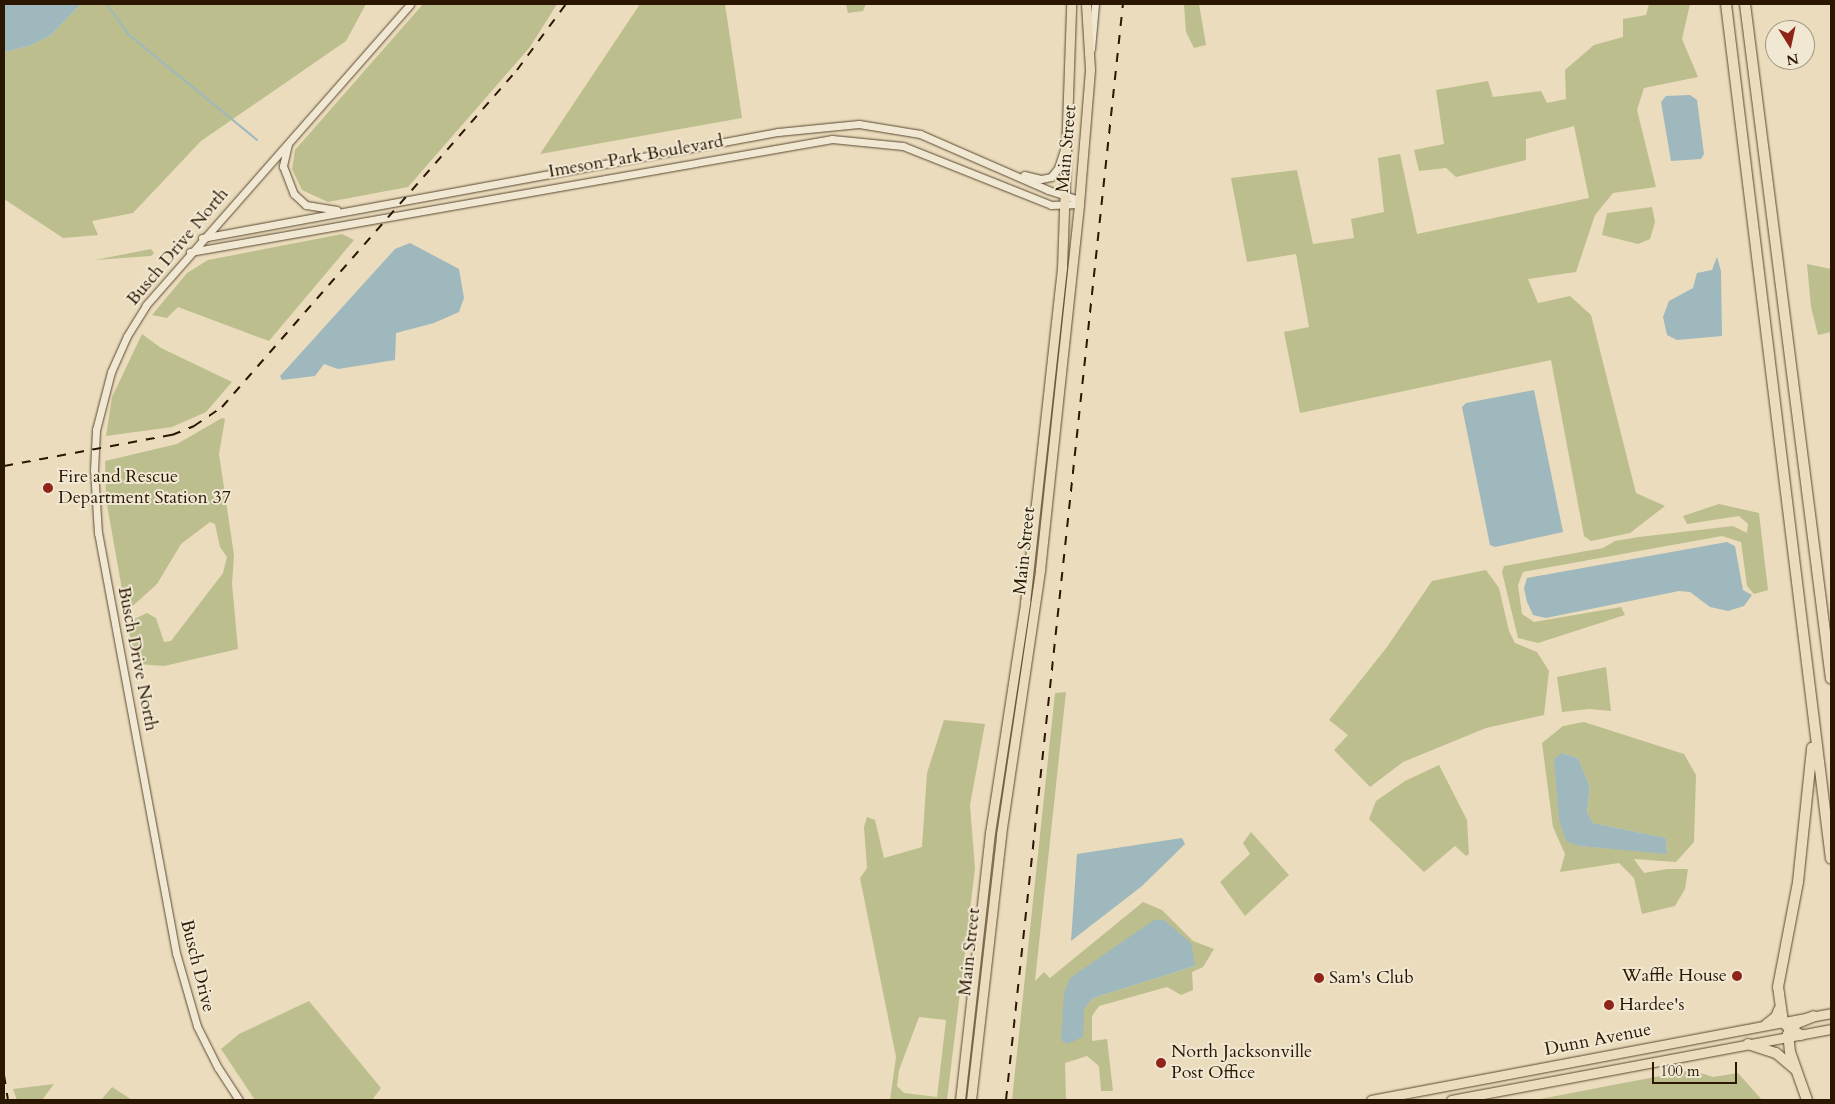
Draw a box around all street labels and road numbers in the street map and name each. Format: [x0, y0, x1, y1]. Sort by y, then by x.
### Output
street label: Main Street [1052, 104, 1082, 194]
street label: Imeson Park Boulevard [547, 131, 725, 183]
street label: Busch Drive North [123, 184, 233, 310]
street label: Main Street [1010, 506, 1040, 596]
street label: Busch Drive North [112, 585, 162, 733]
street label: Main Street [955, 907, 985, 997]
street label: Busch Drive [175, 917, 219, 1015]
street label: Dunn Avenue [1543, 1019, 1653, 1061]

